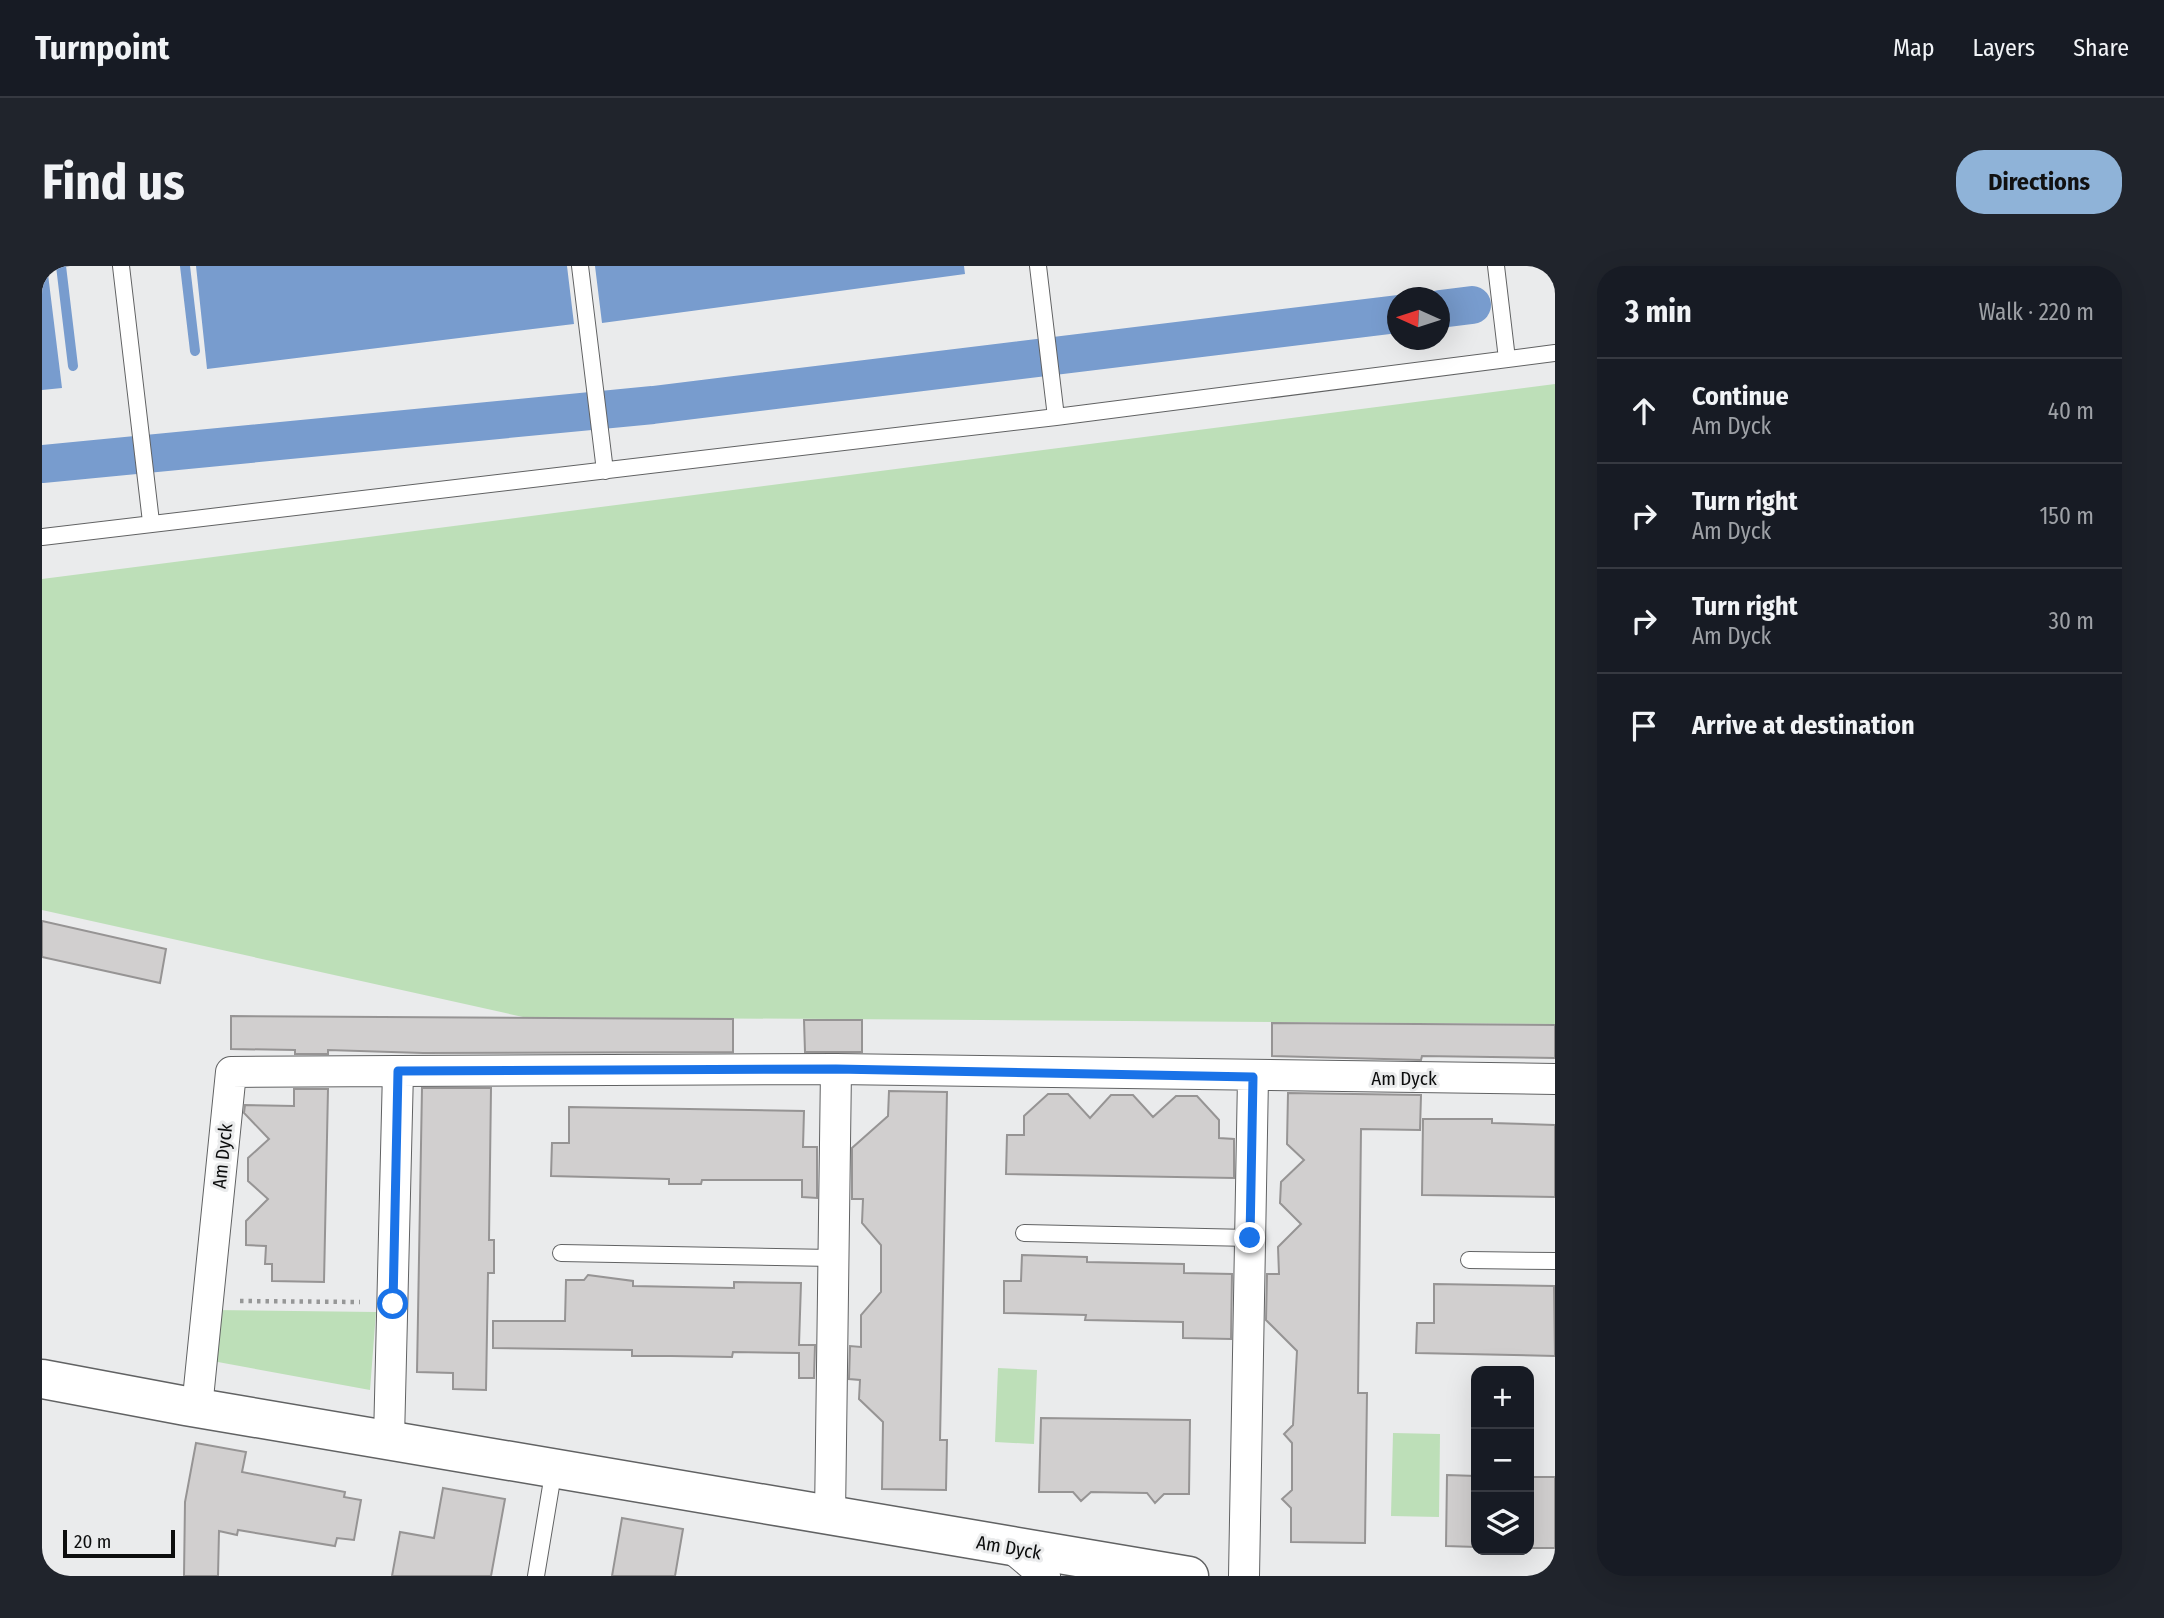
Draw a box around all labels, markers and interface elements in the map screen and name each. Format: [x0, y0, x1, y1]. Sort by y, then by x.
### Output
text: Turnpoint [35, 28, 169, 68]
text: Map [1893, 34, 1935, 62]
text: Layers [1973, 34, 2035, 62]
text: Share [2073, 34, 2129, 62]
button: Directions [1956, 150, 2122, 214]
text: Find us [42, 153, 185, 212]
north arrow [1387, 287, 1450, 350]
text: 3 min [1625, 294, 1692, 330]
text: Walk · 220 m [1979, 298, 2094, 326]
text: Continue [1692, 381, 1789, 412]
icon: ahead [1625, 392, 1663, 430]
text: 40 m [2048, 397, 2094, 425]
text: Am Dyck [1692, 412, 1771, 440]
text: Turn right [1692, 486, 1798, 517]
icon: right [1625, 497, 1663, 535]
text: 150 m [2039, 502, 2094, 530]
text: Am Dyck [1692, 517, 1771, 545]
text: Turn right [1692, 591, 1798, 622]
icon: right [1625, 602, 1663, 640]
text: 30 m [2049, 607, 2094, 635]
text: Am Dyck [1692, 622, 1771, 650]
icon: arrive [1625, 707, 1663, 745]
text: Arrive at destination [1692, 710, 1915, 741]
street label: Am Dyck [1371, 1067, 1437, 1090]
street label: Am Dyck [208, 1122, 237, 1190]
route end [1234, 1222, 1265, 1253]
route start [377, 1288, 408, 1319]
map controls [1471, 1366, 1534, 1555]
button: + [1471, 1366, 1534, 1429]
button: − [1471, 1429, 1534, 1492]
button: layers [1471, 1492, 1534, 1555]
scale bar [63, 1527, 175, 1559]
text: 20 m [74, 1530, 111, 1553]
street label: Am Dyck [975, 1530, 1043, 1565]

